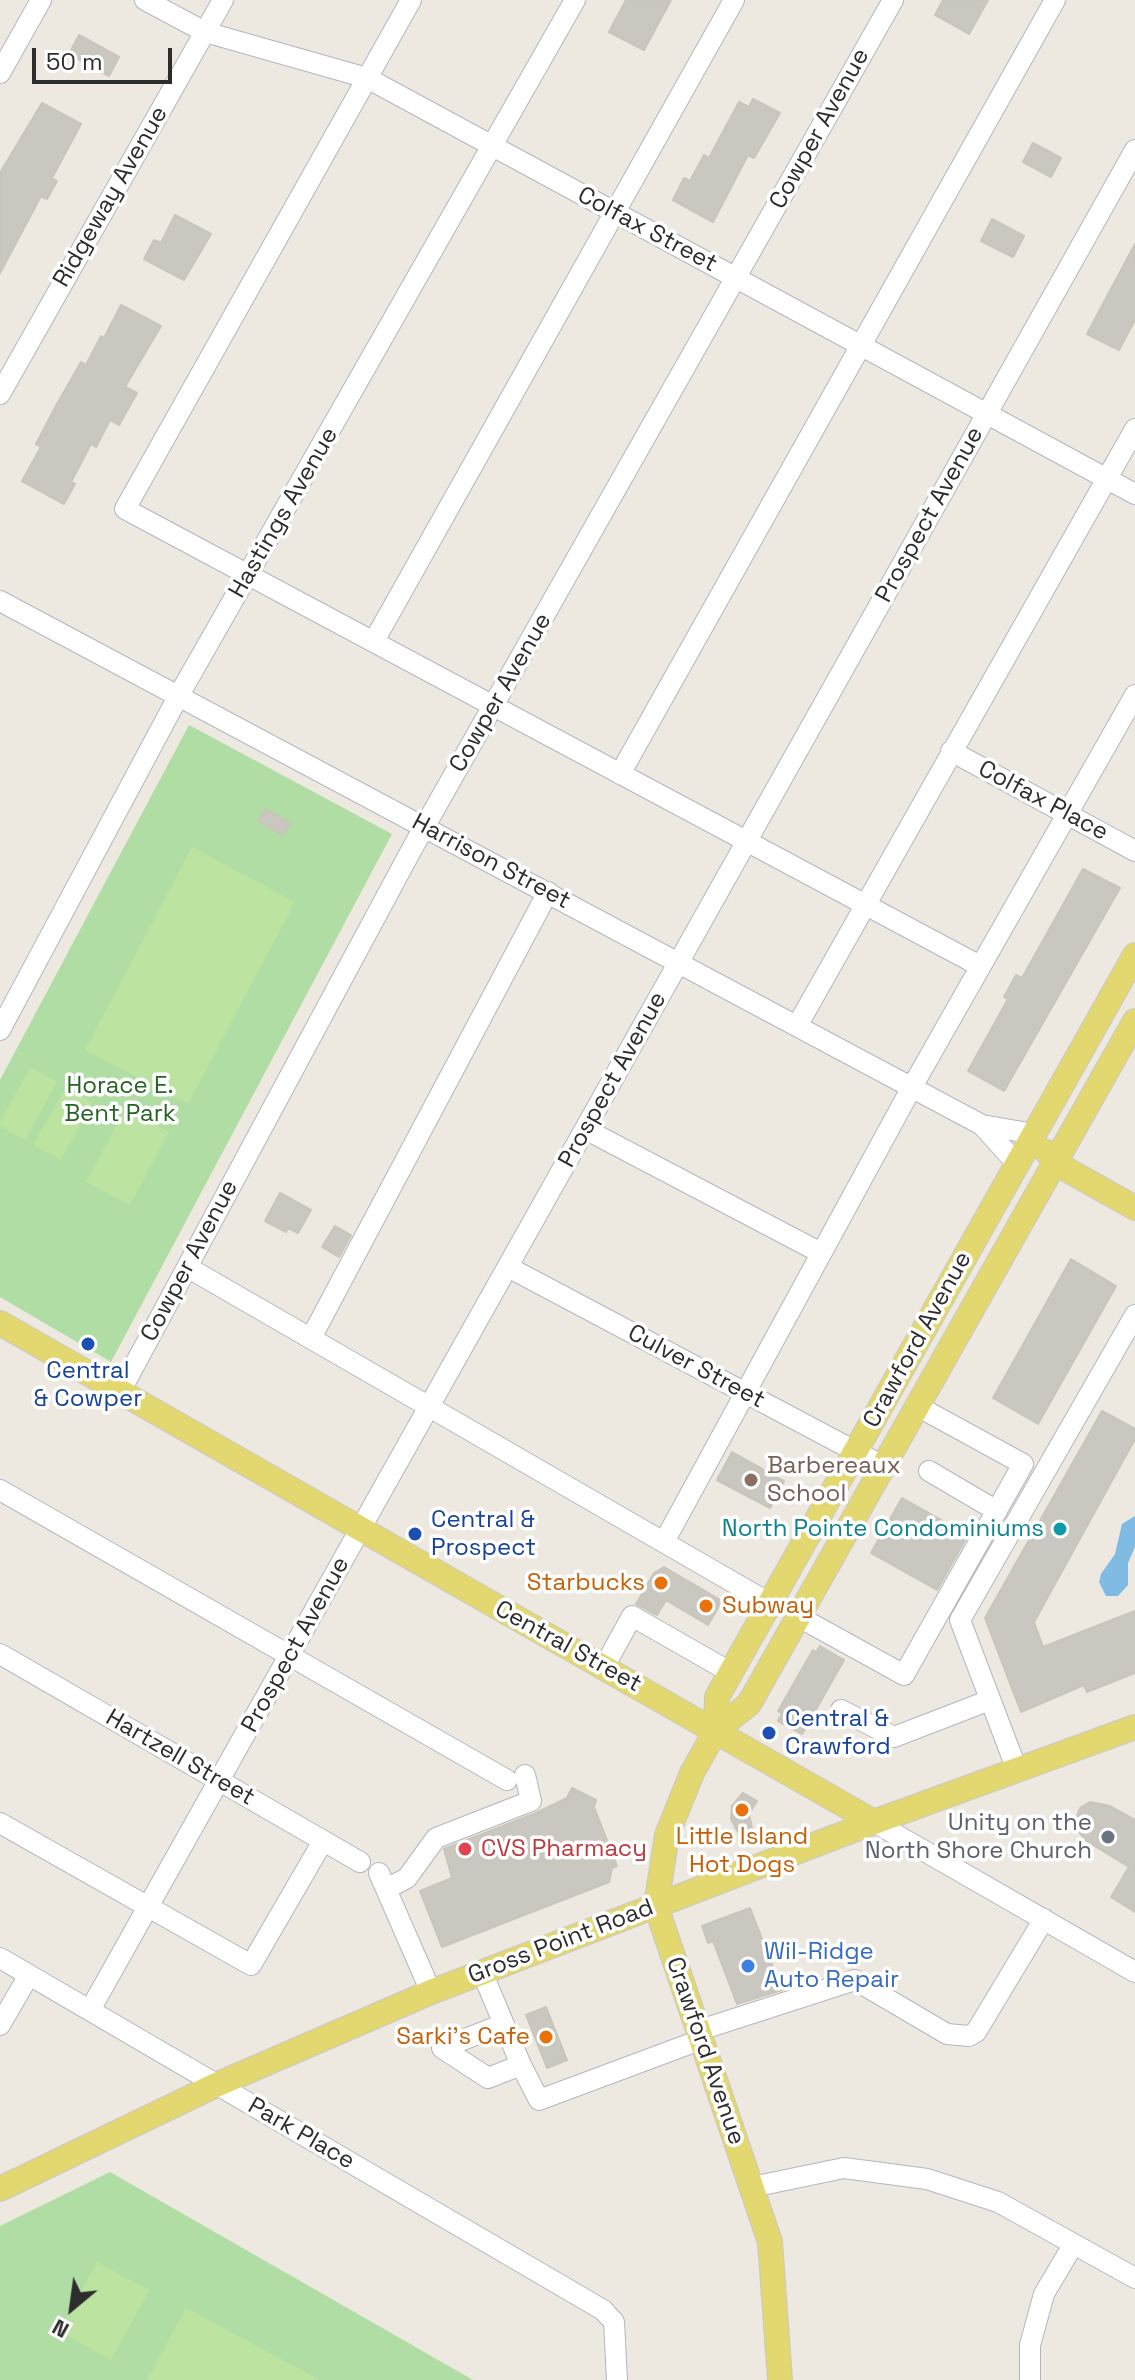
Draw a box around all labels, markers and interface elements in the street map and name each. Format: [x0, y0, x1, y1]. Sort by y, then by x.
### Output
scale bar [36, 32, 176, 82]
street label: Cowper Avenue [764, 44, 876, 214]
text: 50 m [46, 46, 103, 77]
street label: Ridgeway Avenue [48, 101, 174, 293]
street label: Colfax Street [572, 181, 722, 279]
street label: Hastings Avenue [223, 422, 345, 604]
street label: Prospect Avenue [870, 422, 990, 608]
street label: Cowper Avenue [444, 608, 558, 778]
street label: Colfax Place [973, 755, 1113, 847]
street label: Harrison Street [407, 808, 575, 916]
street label: Prospect Avenue [553, 987, 673, 1173]
park label: Horace E. Bent Park [64, 1072, 176, 1128]
street label: Cowper Avenue [135, 1175, 245, 1347]
street label: Crawford Avenue [858, 1247, 978, 1433]
street label: Culver Street [622, 1319, 770, 1415]
marker: Central & Cowper [79, 1335, 97, 1353]
place label: Central & Cowper [34, 1357, 142, 1413]
place label: Barbereaux School [767, 1452, 901, 1508]
marker: Barbereaux School [742, 1471, 760, 1489]
place label: Central & Prospect [431, 1506, 536, 1562]
place label: North Pointe Condominiums [722, 1515, 1044, 1543]
marker: North Pointe Condominiums [1051, 1520, 1069, 1538]
marker: Central & Prospect [406, 1525, 424, 1543]
street label: Prospect Avenue [236, 1552, 356, 1738]
place label: Starbucks [527, 1569, 645, 1597]
marker: Starbucks [652, 1574, 670, 1592]
place label: Subway [722, 1592, 814, 1620]
street label: Central Street [490, 1595, 646, 1699]
marker: Subway [697, 1597, 715, 1615]
street label: Hartzell Street [100, 1704, 260, 1812]
place label: Central & Crawford [785, 1705, 891, 1761]
marker: Central & Crawford [760, 1724, 778, 1742]
marker: Little Island Hot Dogs [733, 1801, 751, 1819]
place label: Unity on the North Shore Church [865, 1809, 1092, 1865]
place label: Little Island Hot Dogs [676, 1823, 808, 1879]
marker: Unity on the North Shore Church [1099, 1828, 1117, 1846]
place label: CVS Pharmacy [481, 1835, 647, 1863]
marker: CVS Pharmacy [456, 1840, 474, 1858]
street label: Gross Point Road [464, 1893, 658, 1991]
place label: Wil-Ridge Auto Repair [764, 1938, 899, 1994]
street label: Crawford Avenue [659, 1953, 751, 2149]
marker: Wil-Ridge Auto Repair [739, 1957, 757, 1975]
place label: Sarki's Cafe [396, 2023, 530, 2051]
marker: Sarki's Cafe [537, 2028, 555, 2046]
street label: Park Place [243, 2092, 359, 2176]
north arrow [32, 2268, 112, 2348]
text: N [47, 2313, 74, 2345]

